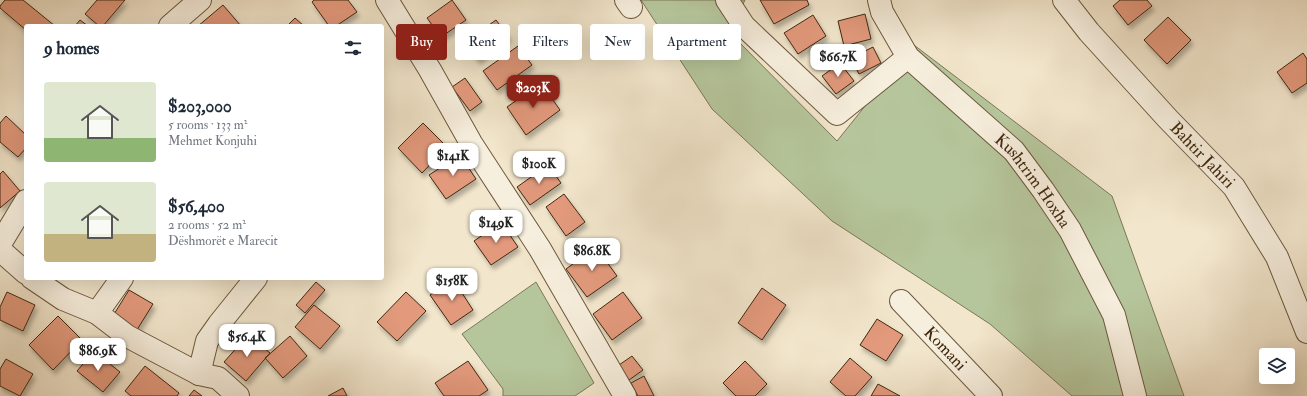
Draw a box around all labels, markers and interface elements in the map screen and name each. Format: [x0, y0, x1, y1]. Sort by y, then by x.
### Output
chip: Buy [396, 24, 447, 60]
chip: Rent [455, 24, 510, 60]
chip: Filters [518, 24, 582, 60]
chip: New [590, 24, 645, 60]
chip: Apartment [653, 24, 741, 60]
icon: filters [342, 37, 364, 59]
text: 9 homes [44, 38, 99, 59]
pin: $66.7K [805, 44, 871, 78]
text: $66.7K [819, 49, 857, 65]
pin: $203K [505, 75, 561, 109]
text: $203K [516, 80, 550, 96]
text: $203,000 [168, 96, 232, 117]
icon: home [76, 98, 124, 146]
text: 5 rooms · 133 m² [168, 117, 247, 133]
street label: Bahtir Jahiri [1165, 117, 1240, 193]
street label: Kushtrim Hoxha [990, 129, 1076, 233]
text: Mehmet Konjuhi [168, 133, 257, 149]
pin: $141K [425, 143, 481, 177]
text: $141K [437, 148, 469, 164]
pin: $100K [511, 151, 567, 185]
text: $100K [522, 156, 556, 172]
text: $56,400 [168, 196, 225, 217]
icon: home [76, 198, 124, 246]
pin: $149K [468, 210, 524, 244]
text: $149K [479, 215, 513, 231]
text: 2 rooms · 52 m² [168, 217, 246, 233]
text: Dëshmorët e Marecit [168, 233, 278, 249]
pin: $86.8K [559, 238, 625, 272]
text: $86.8K [573, 243, 611, 259]
pin: $158K [424, 268, 480, 302]
text: $158K [436, 273, 468, 289]
street label: Komani [919, 322, 972, 375]
pin: $56.4K [214, 324, 280, 358]
text: $56.4K [228, 329, 266, 345]
pin: $86.9K [65, 338, 131, 372]
text: $86.9K [79, 343, 117, 359]
map controls [1259, 348, 1295, 384]
button: layers [1259, 348, 1295, 384]

